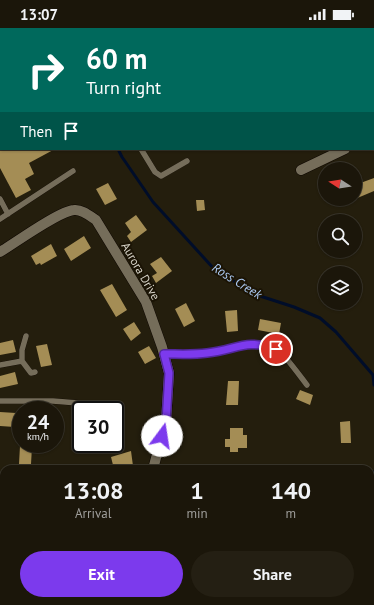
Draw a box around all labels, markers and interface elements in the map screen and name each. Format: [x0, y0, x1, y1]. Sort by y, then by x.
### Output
text: 13:07 [20, 5, 58, 24]
text: 60 m [86, 40, 147, 77]
icon: right [20, 44, 72, 96]
text: Turn right [86, 76, 161, 99]
icon: arrive [60, 120, 82, 142]
text: Then [20, 122, 52, 141]
north arrow [318, 162, 362, 206]
map controls [318, 162, 362, 310]
button: search [318, 214, 362, 258]
street label: Aurora Drive [118, 239, 164, 303]
water label: Ross Creek [209, 259, 266, 304]
button: layers [318, 266, 362, 310]
pin [259, 332, 293, 366]
icon: arrive [265, 338, 287, 360]
speed limit sign: 30 [72, 401, 124, 453]
text: 24 [27, 409, 49, 435]
position arrow [141, 415, 183, 457]
text: km/h [27, 430, 49, 443]
text: 13:08 [63, 475, 124, 506]
text: 1 [190, 475, 204, 506]
text: 140 [270, 475, 311, 506]
text: Arrival [75, 505, 111, 522]
text: min [186, 505, 208, 522]
text: m [286, 505, 296, 522]
button: Exit [20, 551, 183, 597]
button: Share [191, 551, 354, 597]

